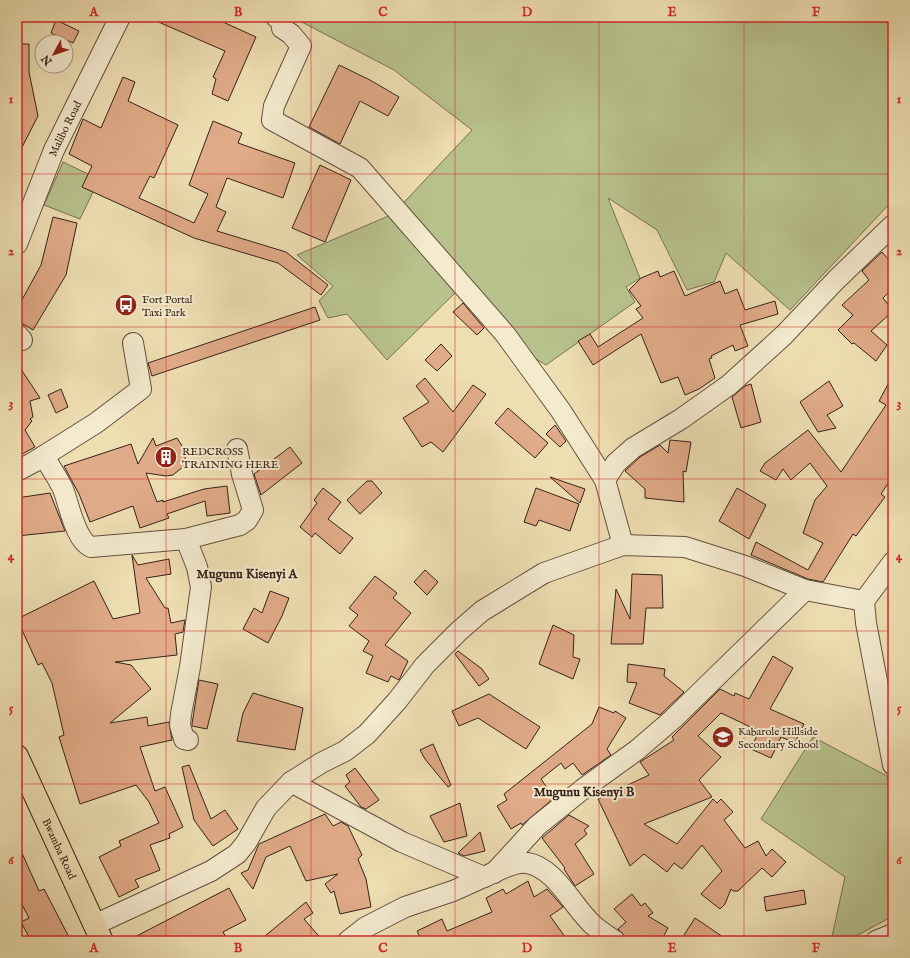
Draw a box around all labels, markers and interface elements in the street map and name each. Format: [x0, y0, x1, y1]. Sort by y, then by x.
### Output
text: A [89, 4, 100, 21]
text: B [234, 4, 243, 21]
text: C [378, 4, 388, 21]
text: D [522, 4, 533, 21]
text: E [667, 4, 677, 21]
text: F [812, 4, 821, 21]
north arrow [34, 34, 74, 74]
text: N [38, 51, 56, 69]
text: 1 [9, 91, 14, 108]
text: 1 [897, 91, 902, 108]
street label: Malibo Road [46, 99, 85, 159]
text: 2 [8, 243, 14, 260]
text: 2 [896, 243, 902, 260]
bus stop icon: Fort Portal Taxi Park [113, 292, 139, 318]
place label: Fort Portal Taxi Park [142, 293, 193, 320]
text: 3 [9, 395, 14, 412]
text: 3 [897, 395, 902, 412]
building icon: REDCROSS TRAINING HERE [153, 444, 179, 470]
place label: REDCROSS TRAINING HERE [182, 445, 279, 472]
text: 4 [8, 548, 15, 565]
text: 4 [896, 548, 903, 565]
district label: Mugunu Kisenyi A [197, 566, 299, 583]
text: 5 [9, 700, 14, 717]
text: 5 [897, 700, 902, 717]
school or university icon: Kabarole Hillside Secondary School [710, 724, 736, 750]
place label: Kabarole Hillside Secondary School [738, 725, 819, 752]
district label: Mugunu Kisenyi B [534, 784, 635, 801]
street label: Bwamba Road [39, 816, 79, 882]
text: 6 [8, 852, 14, 869]
text: 6 [896, 852, 902, 869]
text: A [89, 940, 100, 957]
text: B [234, 940, 243, 957]
text: C [378, 940, 388, 957]
text: D [522, 940, 533, 957]
text: E [667, 940, 677, 957]
text: F [812, 940, 821, 957]

